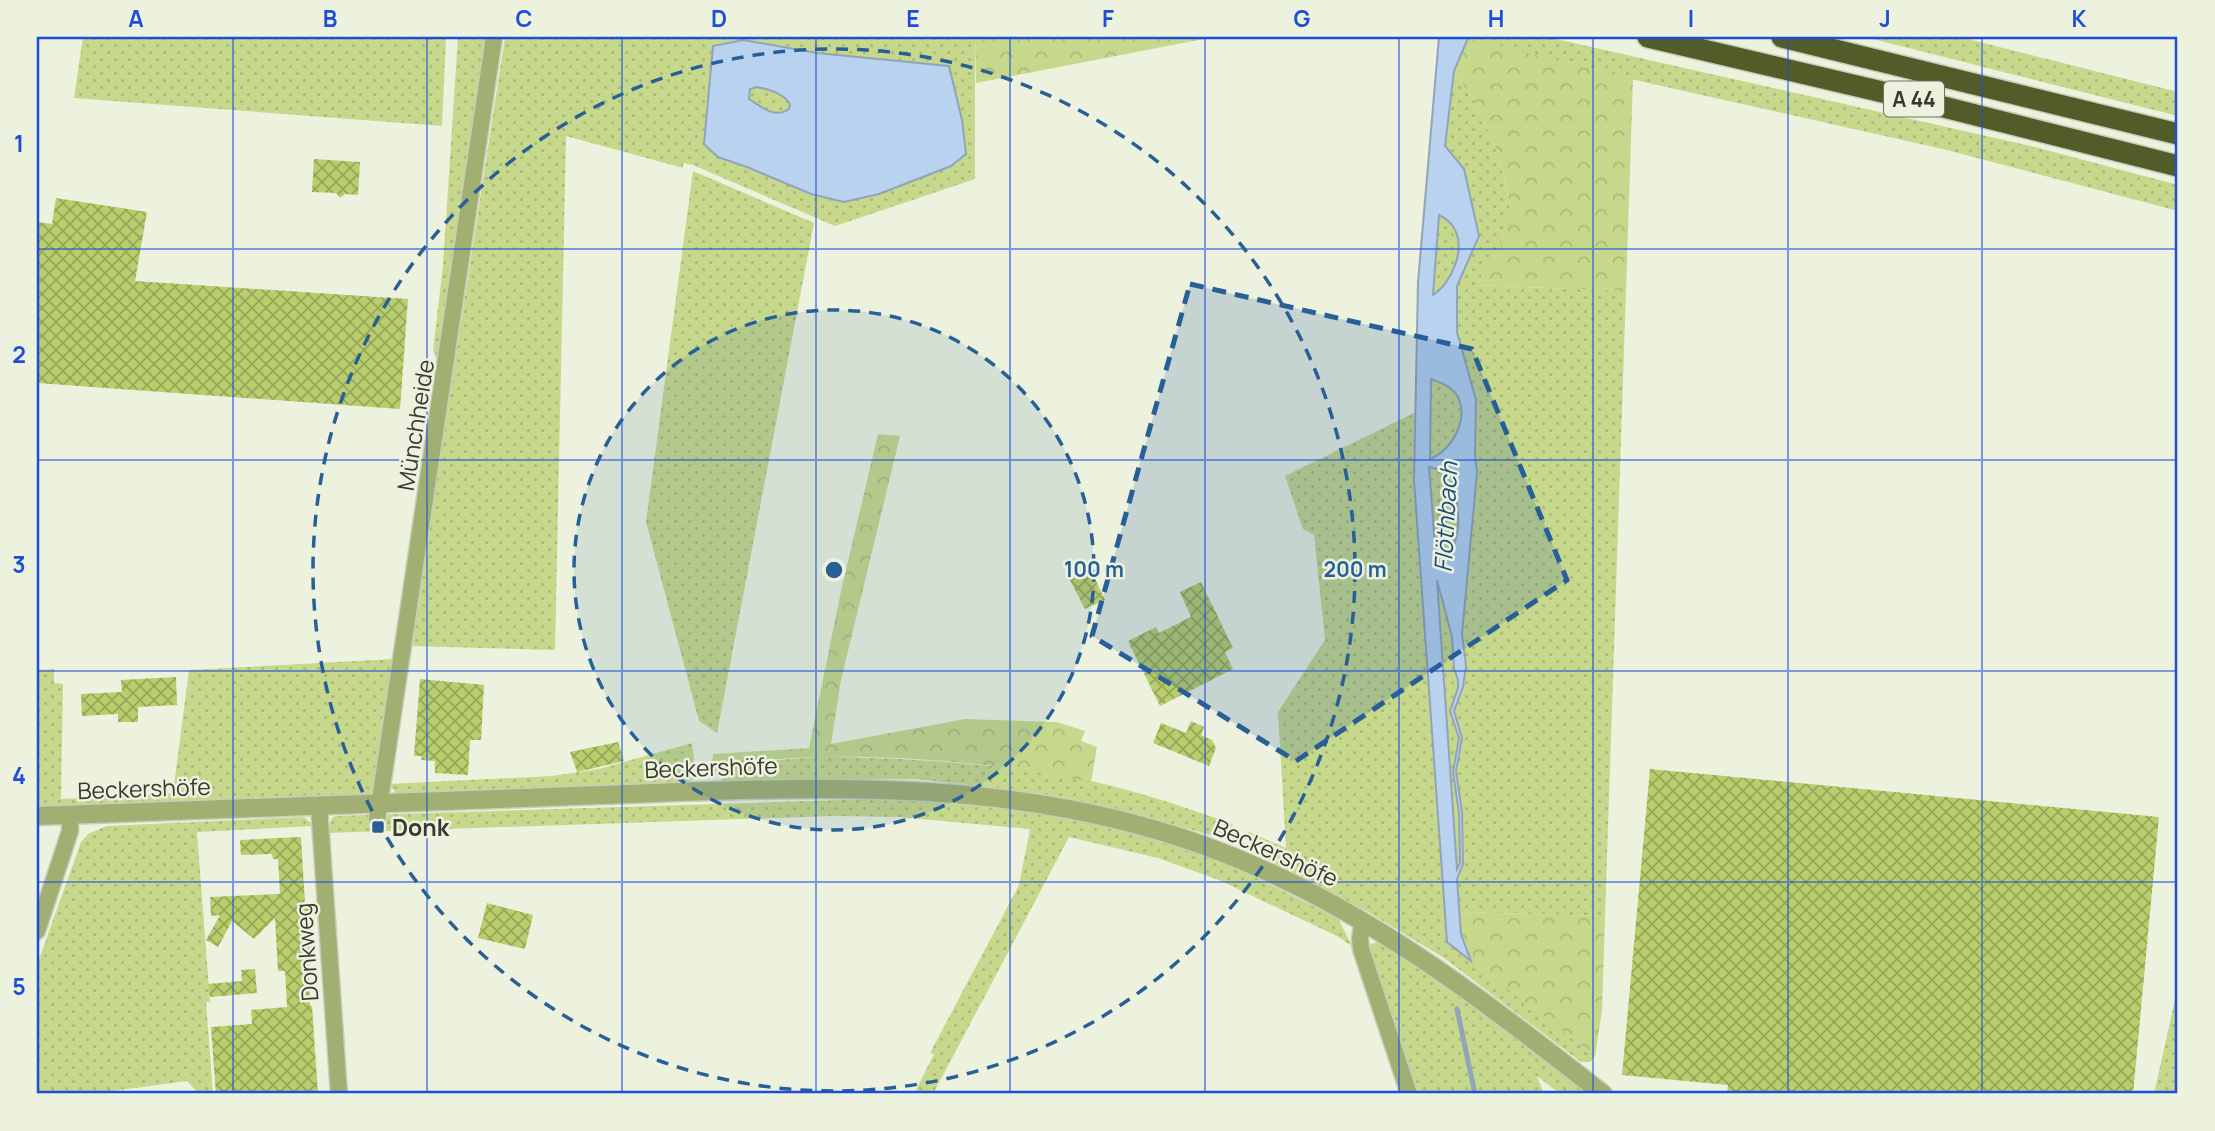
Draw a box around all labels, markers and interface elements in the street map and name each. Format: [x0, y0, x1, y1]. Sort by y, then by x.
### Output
text: A [128, 2, 144, 34]
text: B [323, 2, 337, 34]
text: C [516, 2, 533, 34]
text: D [711, 2, 727, 34]
text: E [906, 2, 920, 34]
text: F [1102, 2, 1114, 34]
text: G [1294, 2, 1311, 34]
text: H [1488, 2, 1504, 34]
text: I [1688, 2, 1694, 34]
text: J [1879, 2, 1891, 34]
text: K [2072, 2, 2087, 34]
road number: A 44 [1884, 82, 1944, 116]
text: 1 [14, 127, 24, 159]
text: 2 [12, 338, 26, 370]
street label: Münchheide [389, 357, 441, 493]
water label: Flöthbach [1426, 460, 1464, 573]
text: 3 [12, 548, 26, 580]
text: 100 m [1064, 555, 1124, 583]
text: 200 m [1323, 555, 1387, 583]
centre of rings [822, 558, 846, 582]
street label: Beckershöfe [644, 749, 778, 785]
text: 4 [12, 759, 26, 791]
street label: Beckershöfe [77, 770, 211, 806]
street label: Beckershöfe [1209, 810, 1343, 894]
place label: Donk [392, 811, 450, 843]
marker: Donk [370, 819, 386, 835]
street label: Donkweg [287, 902, 325, 1002]
text: 5 [12, 970, 26, 1002]

